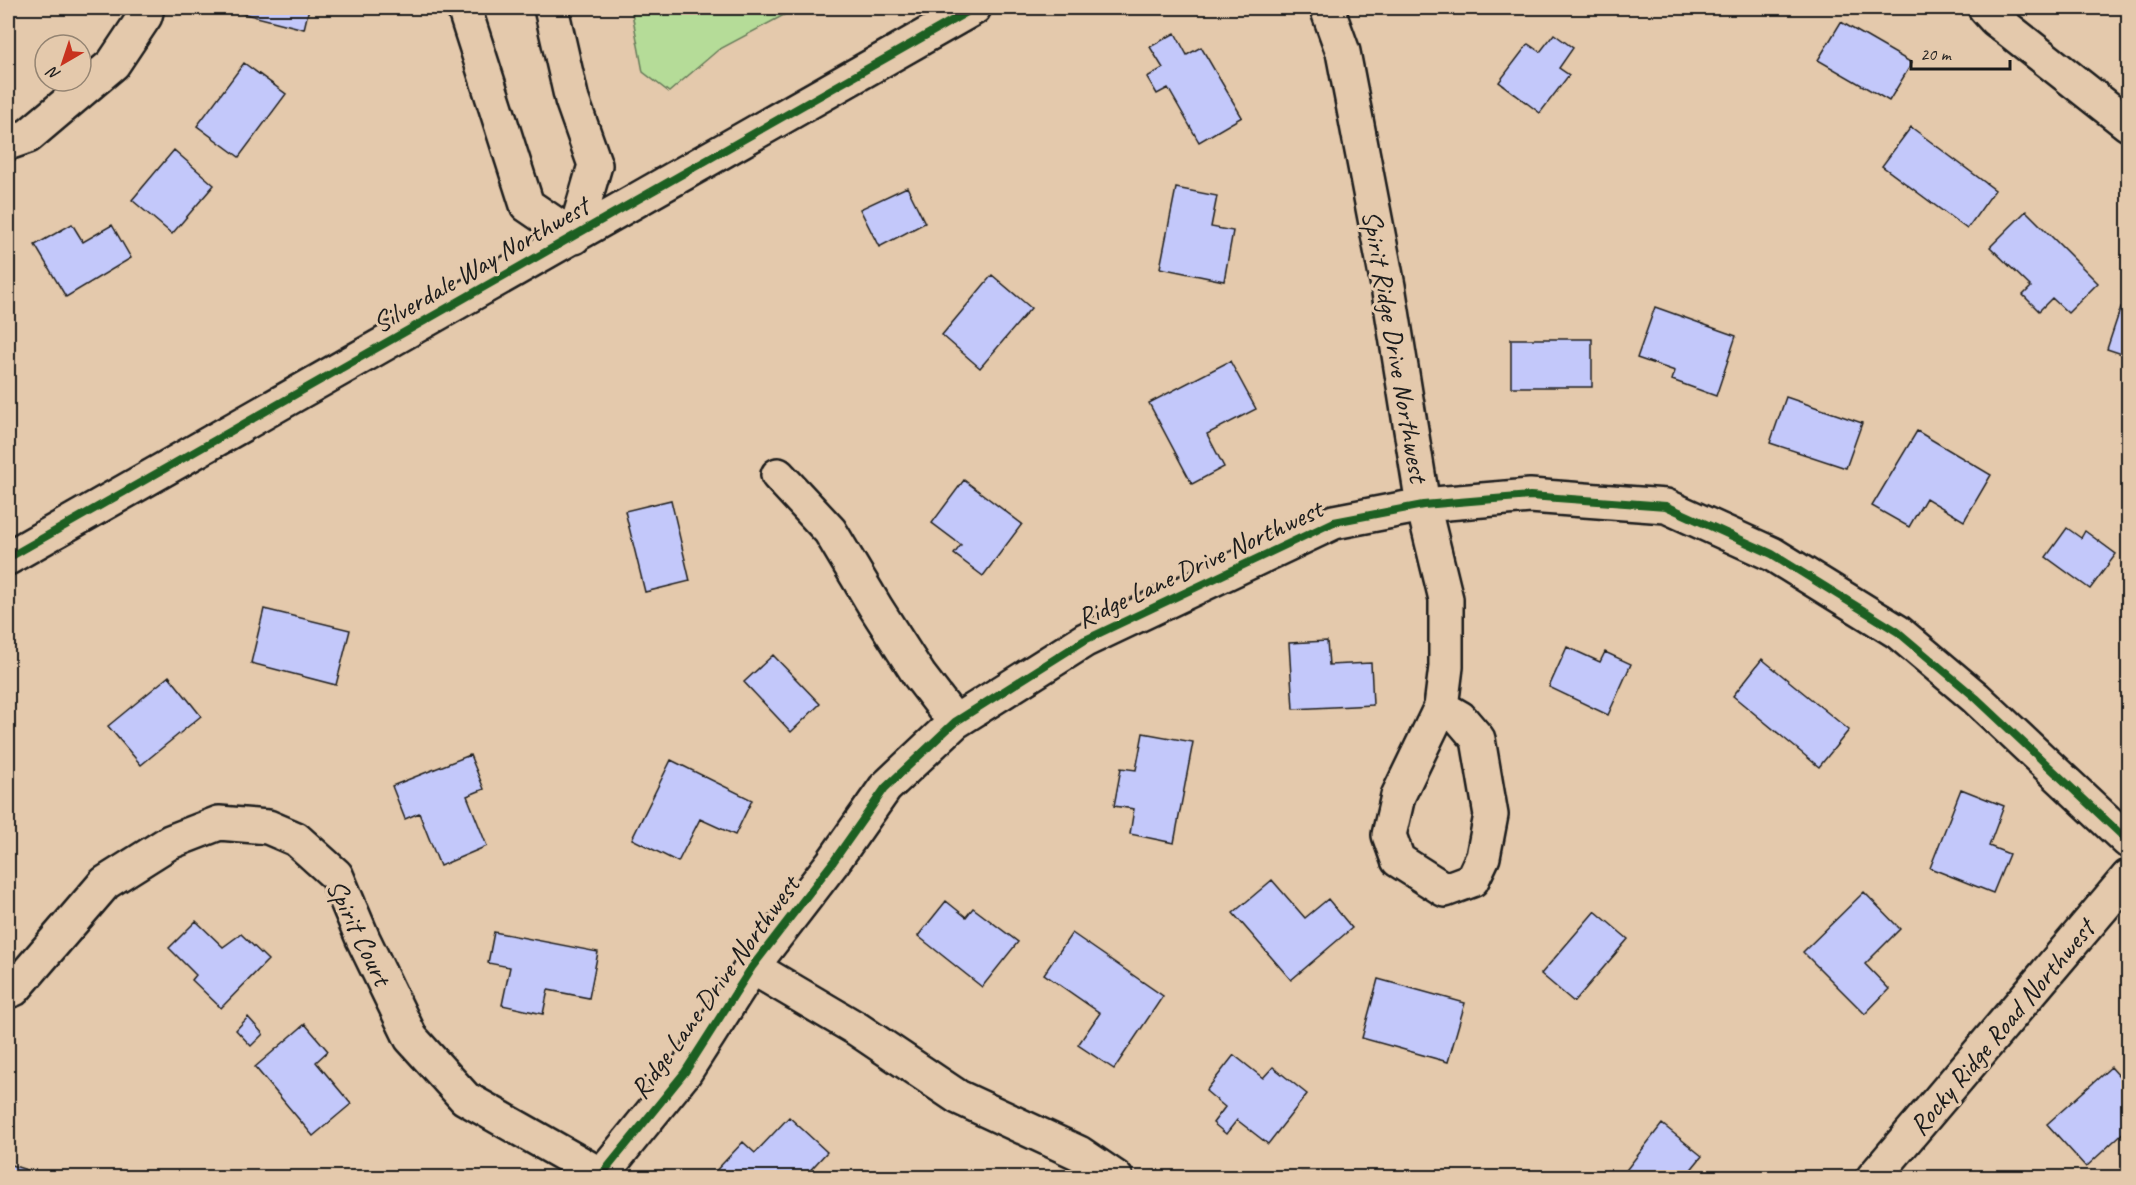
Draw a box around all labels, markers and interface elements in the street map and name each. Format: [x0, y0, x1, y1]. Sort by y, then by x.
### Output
north arrow [33, 33, 93, 93]
scale bar [1911, 33, 2010, 71]
text: 20 m [1920, 43, 1953, 65]
text: N [42, 61, 64, 85]
street label: Silverdale Way Northwest [366, 187, 598, 340]
street label: Spirit Ridge Drive Northwest [1354, 208, 1437, 487]
street label: Ridge Lane Drive Northwest [1071, 490, 1330, 636]
street label: Ridge Lane Drive Northwest [622, 867, 809, 1105]
street label: Spirit Court [319, 873, 401, 993]
street label: Rocky Ridge Road Northwest [1901, 909, 2104, 1142]

